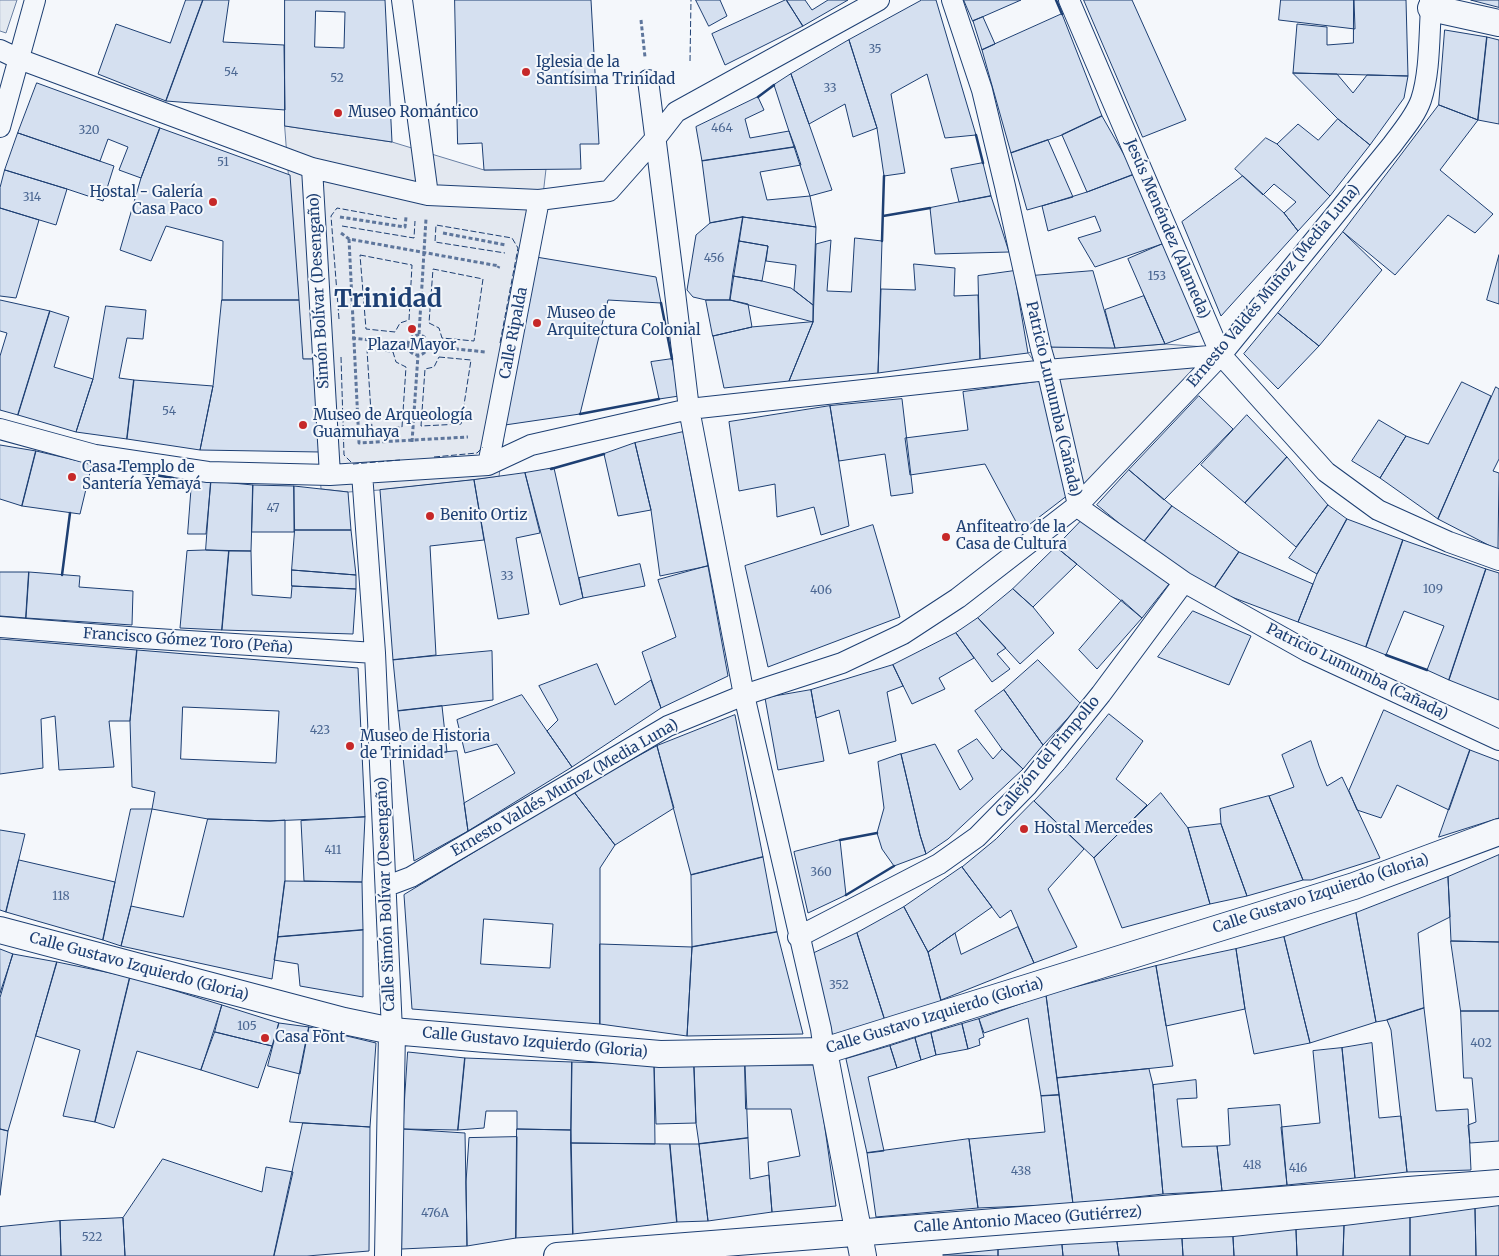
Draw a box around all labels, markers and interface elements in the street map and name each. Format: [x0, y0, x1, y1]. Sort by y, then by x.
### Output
house number: 35 [868, 43, 882, 57]
place label: Iglesia de la Santísima Trinidad [536, 54, 675, 89]
house number: 54 [224, 66, 238, 80]
marker: Iglesia de la Santísima Trinidad [520, 66, 532, 78]
house number: 52 [330, 72, 344, 86]
house number: 33 [823, 82, 837, 96]
place label: Museo Romántico [348, 104, 478, 122]
marker: Museo Romántico [332, 107, 344, 119]
house number: 464 [711, 122, 733, 136]
house number: 320 [78, 124, 100, 138]
street label: Jesús Menéndez (Alameda) [1121, 136, 1213, 322]
house number: 51 [217, 156, 229, 170]
street label: Ernesto Valdés Muñoz (Media Luna) [1184, 181, 1364, 391]
place label: Hostal - Galería Casa Paco [89, 184, 203, 219]
house number: 314 [23, 191, 41, 205]
street label: Simón Bolívar (Desengaño) [305, 193, 333, 389]
marker: Hostal - Galería Casa Paco [207, 196, 219, 208]
house number: 456 [704, 252, 724, 266]
house number: 153 [1148, 270, 1166, 284]
district label: Trinidad [334, 285, 442, 315]
street label: Calle Ripalda [496, 286, 532, 380]
street label: Patricio Lumumba (Cañada) [1022, 300, 1084, 498]
place label: Museo de Arquitectura Colonial [547, 305, 701, 340]
marker: Museo de Arquitectura Colonial [531, 317, 543, 329]
marker: Plaza Mayor [406, 323, 418, 335]
place label: Plaza Mayor [368, 337, 456, 355]
house number: 54 [162, 405, 176, 419]
place label: Museo de Arqueología Guamuhaya [313, 407, 473, 442]
marker: Museo de Arqueología Guamuhaya [297, 419, 309, 431]
place label: Casa Templo de Santería Yemayá [82, 459, 201, 494]
marker: Casa Templo de Santería Yemayá [66, 471, 78, 483]
house number: 47 [266, 502, 280, 516]
place label: Benito Ortiz [440, 507, 527, 525]
marker: Benito Ortiz [424, 510, 436, 522]
place label: Anfiteatro de la Casa de Cultura [956, 519, 1067, 554]
marker: Anfiteatro de la Casa de Cultura [940, 531, 952, 543]
house number: 33 [500, 570, 514, 584]
house number: 109 [1423, 583, 1443, 597]
house number: 406 [810, 584, 832, 598]
street label: Patricio Lumumba (Cañada) [1263, 620, 1451, 724]
street label: Francisco Gómez Toro (Peña) [82, 625, 294, 657]
street label: Callejón del Pimpollo [992, 693, 1104, 821]
street label: Ernesto Valdés Muñoz (Media Luna) [448, 715, 682, 861]
house number: 423 [310, 724, 330, 738]
place label: Museo de Historia de Trinidad [360, 728, 490, 763]
marker: Museo de Historia de Trinidad [344, 740, 356, 752]
street label: Calle Simón Bolívar (Desengaño) [373, 776, 399, 1012]
place label: Hostal Mercedes [1034, 820, 1153, 838]
marker: Hostal Mercedes [1018, 823, 1030, 835]
house number: 411 [324, 844, 342, 858]
street label: Calle Gustavo Izquierdo (Gloria) [1211, 850, 1431, 938]
house number: 360 [810, 866, 832, 880]
house number: 118 [52, 890, 70, 904]
street label: Calle Gustavo Izquierdo (Gloria) [27, 929, 251, 1005]
street label: Calle Gustavo Izquierdo (Gloria) [824, 974, 1046, 1058]
house number: 352 [829, 979, 849, 993]
house number: 105 [237, 1020, 257, 1034]
street label: Calle Gustavo Izquierdo (Gloria) [422, 1024, 648, 1062]
place label: Casa Font [275, 1029, 345, 1047]
marker: Casa Font [259, 1032, 271, 1044]
house number: 402 [1470, 1037, 1492, 1051]
house number: 418 [1243, 1159, 1261, 1173]
house number: 416 [1289, 1162, 1307, 1176]
house number: 438 [1011, 1165, 1031, 1179]
street label: Calle Antonio Maceo (Gutiérrez) [913, 1203, 1143, 1237]
house number: 476A [421, 1207, 449, 1221]
house number: 522 [82, 1231, 102, 1245]

